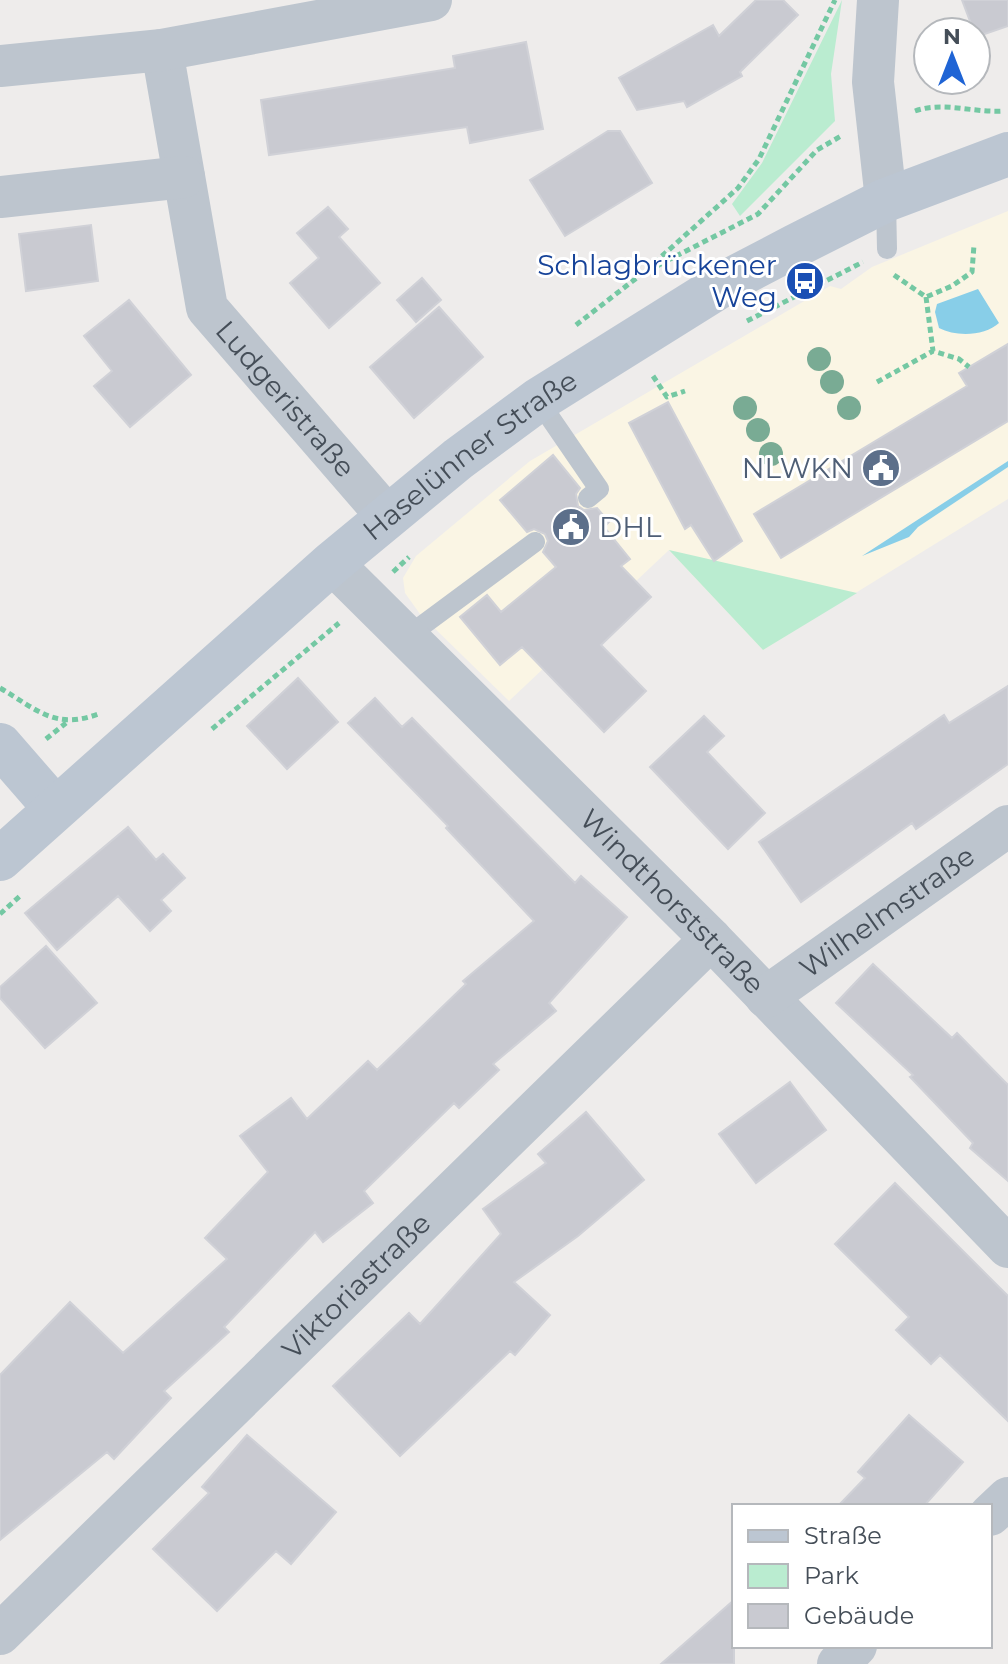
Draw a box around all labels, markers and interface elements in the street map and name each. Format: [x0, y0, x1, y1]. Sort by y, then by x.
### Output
north arrow [912, 16, 992, 96]
text: N [943, 23, 961, 50]
place label: Schlagbrückener Weg [537, 248, 777, 314]
bus stop icon: Schlagbrückener Weg [784, 260, 826, 302]
street label: Ludgeristraße [209, 314, 363, 484]
street label: Haselünner Straße [356, 363, 583, 547]
public building icon: NLWKN [860, 447, 902, 489]
place label: NLWKN [742, 451, 853, 485]
public building icon: DHL [550, 506, 592, 548]
place label: DHL [599, 510, 662, 544]
street label: Windthorststraße [573, 802, 772, 1001]
street label: Wilhelmstraße [793, 838, 981, 985]
street label: Viktoriastraße [275, 1206, 437, 1366]
legend [732, 1504, 992, 1648]
text: Straße [804, 1521, 882, 1550]
text: Park [804, 1561, 859, 1590]
text: Gebäude [804, 1601, 914, 1630]

